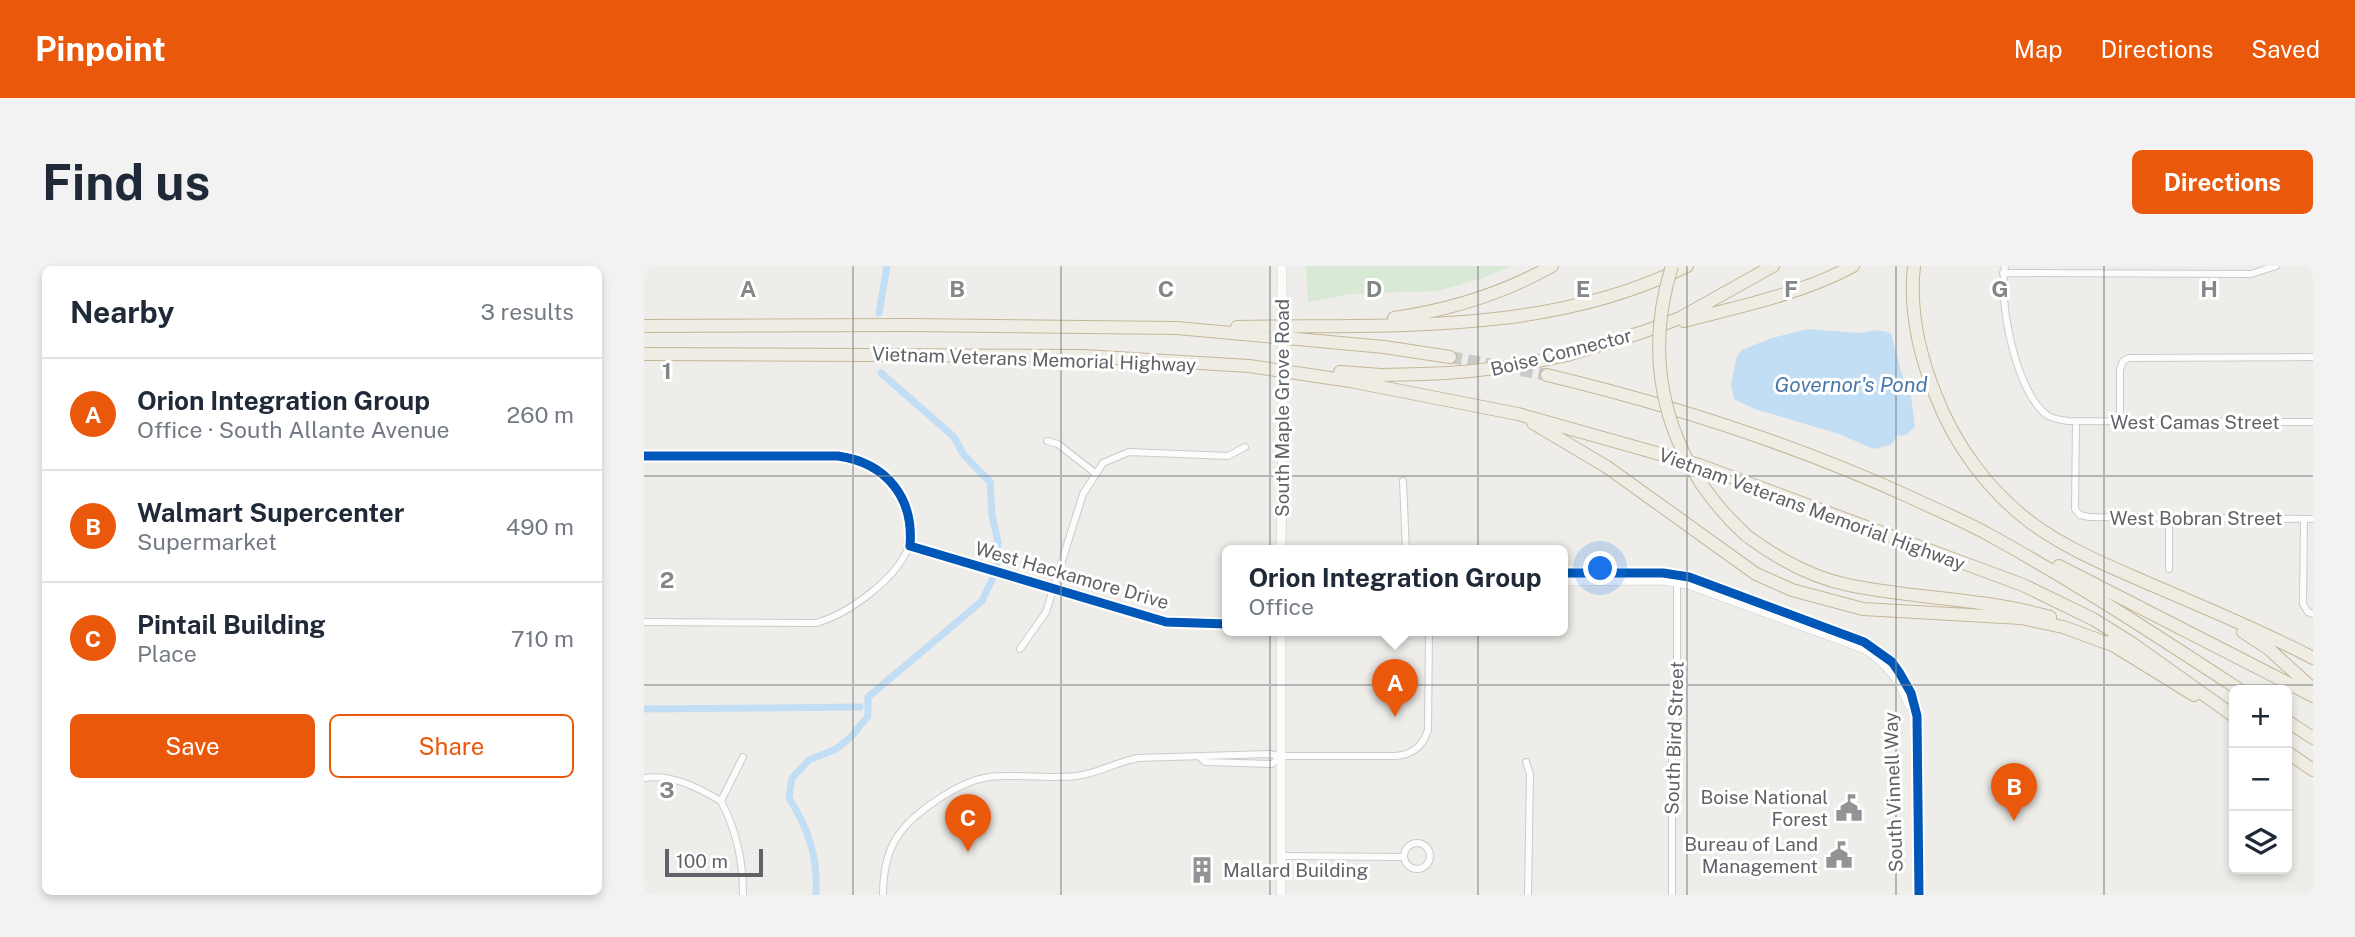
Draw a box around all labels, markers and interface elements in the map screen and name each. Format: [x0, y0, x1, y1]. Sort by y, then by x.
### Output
text: Pinpoint [35, 30, 166, 68]
text: Map [2014, 35, 2063, 63]
text: Directions [2101, 35, 2213, 63]
text: Saved [2251, 35, 2320, 63]
button: Directions [2132, 150, 2313, 214]
text: Find us [42, 153, 210, 211]
text: A [740, 275, 757, 302]
text: B [949, 275, 965, 302]
text: C [1158, 275, 1174, 302]
text: D [1366, 275, 1382, 302]
text: E [1576, 275, 1590, 302]
text: F [1784, 275, 1798, 302]
text: G [1991, 275, 2009, 302]
text: H [2200, 275, 2218, 302]
text: Nearby [70, 294, 174, 330]
text: 3 results [480, 298, 574, 325]
street label: South Maple Grove Road [1271, 299, 1293, 517]
street label: Boise Connector [1488, 324, 1634, 380]
street label: Vietnam Veterans Memorial Highway [872, 342, 1196, 376]
text: 1 [662, 357, 672, 384]
water label: Governor's Pond [1774, 372, 1928, 397]
text: Orion Integration Group [137, 385, 430, 416]
text: A [85, 401, 101, 428]
text: 260 m [507, 401, 574, 428]
street label: West Camas Street [2110, 411, 2280, 433]
text: Office · South Allante Avenue [137, 416, 450, 443]
street label: Vietnam Veterans Memorial Highway [1656, 443, 1968, 575]
text: Walmart Supercenter [137, 497, 404, 528]
street label: West Bobran Street [2110, 507, 2282, 529]
text: B [85, 513, 101, 540]
text: 490 m [506, 513, 574, 540]
text: Supermarket [137, 528, 277, 555]
street label: West Hackamore Drive [973, 537, 1171, 613]
popup [1222, 545, 1568, 636]
your location [1583, 551, 1617, 585]
text: Orion Integration Group [1248, 562, 1542, 593]
text: 2 [660, 566, 674, 593]
text: Office [1248, 593, 1314, 620]
text: Pintail Building [137, 609, 326, 640]
text: C [85, 625, 101, 652]
text: 710 m [511, 625, 574, 652]
text: Place [137, 640, 197, 667]
pin: A [1372, 659, 1418, 717]
street label: South Bird Street [1660, 661, 1688, 815]
map controls [2229, 685, 2292, 874]
button: + [2229, 685, 2292, 748]
street label: South Vinnell Way [1879, 711, 1907, 873]
button: Save [70, 714, 315, 778]
button: Share [329, 714, 574, 778]
button: − [2229, 748, 2292, 811]
pin: B [1991, 763, 2037, 821]
text: 3 [659, 776, 675, 803]
place label: Boise National Forest [1700, 786, 1828, 830]
public building icon: Boise National Forest [1834, 793, 1864, 823]
pin: C [945, 794, 991, 852]
button: layers [2229, 811, 2292, 874]
place label: Bureau of Land Management [1684, 833, 1818, 877]
public building icon: Bureau of Land Management [1824, 840, 1854, 870]
scale bar [665, 846, 763, 878]
text: 100 m [676, 850, 728, 872]
building icon: Mallard Building [1187, 855, 1217, 885]
place label: Mallard Building [1223, 859, 1368, 881]

